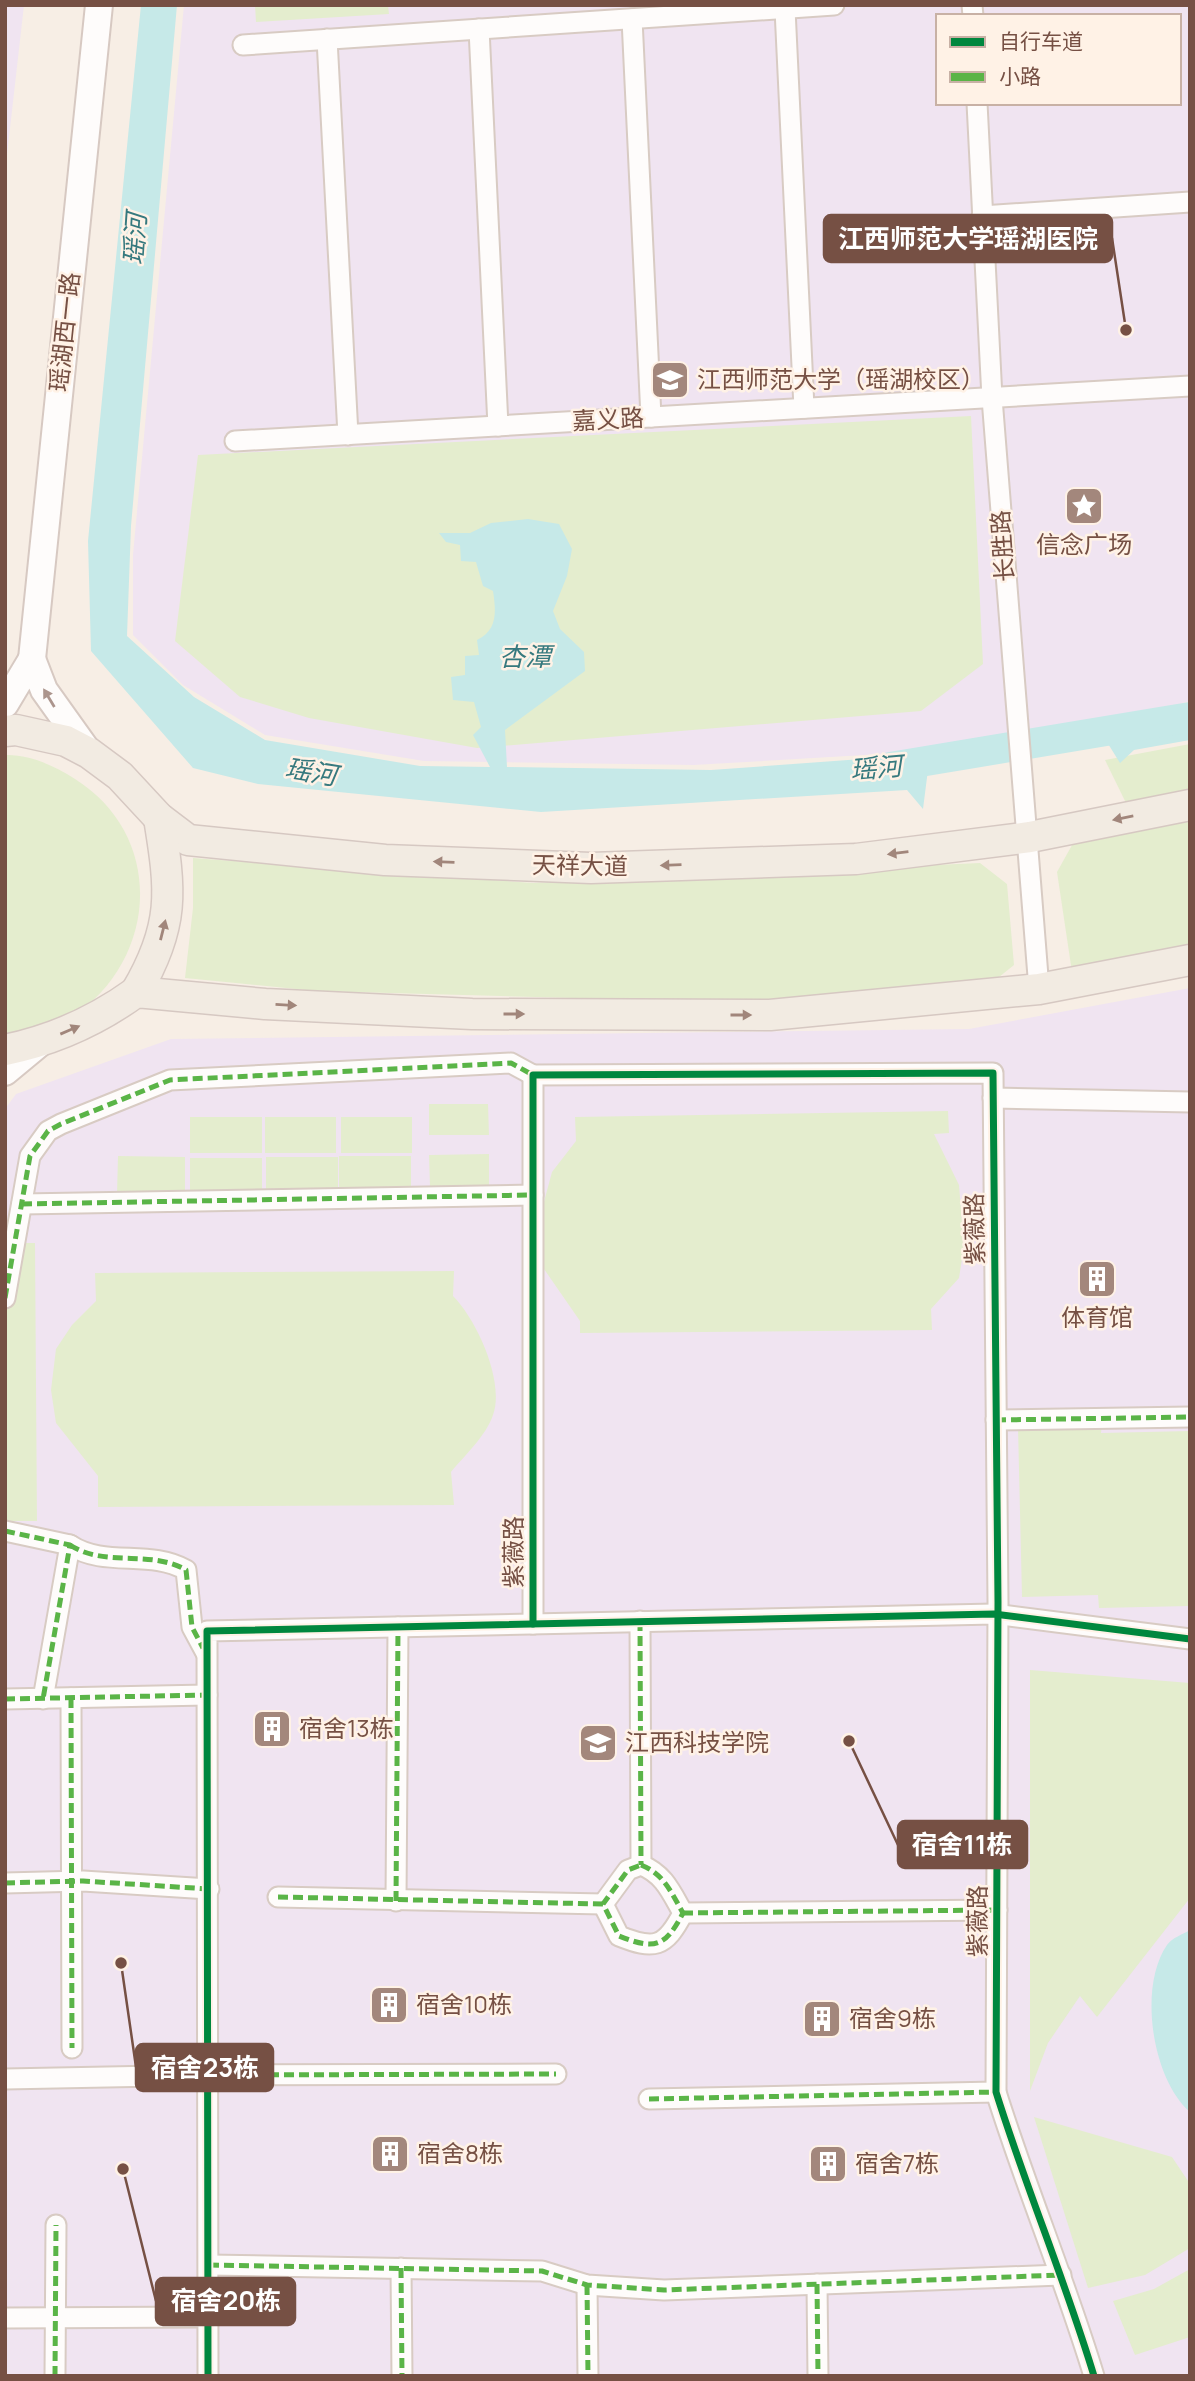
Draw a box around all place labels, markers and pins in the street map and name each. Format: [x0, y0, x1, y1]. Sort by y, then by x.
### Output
callout: 江西师范大学瑶湖医院 [824, 215, 1112, 262]
school or university icon: 江西师范大学（瑶湖校区） [649, 359, 691, 401]
place label: 江西师范大学（瑶湖校区） [697, 362, 985, 395]
place icon: 信念广场 [1063, 485, 1105, 527]
place label: 信念广场 [1036, 527, 1132, 560]
building icon: 体育馆 [1076, 1258, 1118, 1300]
place label: 体育馆 [1061, 1300, 1133, 1333]
building icon: 宿舍13栋 [251, 1708, 293, 1750]
place label: 宿舍13栋 [299, 1711, 394, 1744]
school or university icon: 江西科技学院 [577, 1722, 619, 1764]
place label: 江西科技学院 [625, 1725, 769, 1758]
callout: 宿舍11栋 [898, 1821, 1027, 1868]
building icon: 宿舍10栋 [368, 1984, 410, 2026]
place label: 宿舍10栋 [416, 1987, 512, 2020]
building icon: 宿舍9栋 [801, 1998, 843, 2040]
place label: 宿舍9栋 [849, 2001, 936, 2034]
callout: 宿舍23栋 [136, 2044, 273, 2091]
building icon: 宿舍8栋 [369, 2133, 411, 2175]
place label: 宿舍8栋 [417, 2136, 503, 2169]
building icon: 宿舍7栋 [807, 2143, 849, 2185]
place label: 宿舍7栋 [855, 2146, 939, 2179]
callout: 宿舍20栋 [156, 2278, 295, 2325]

